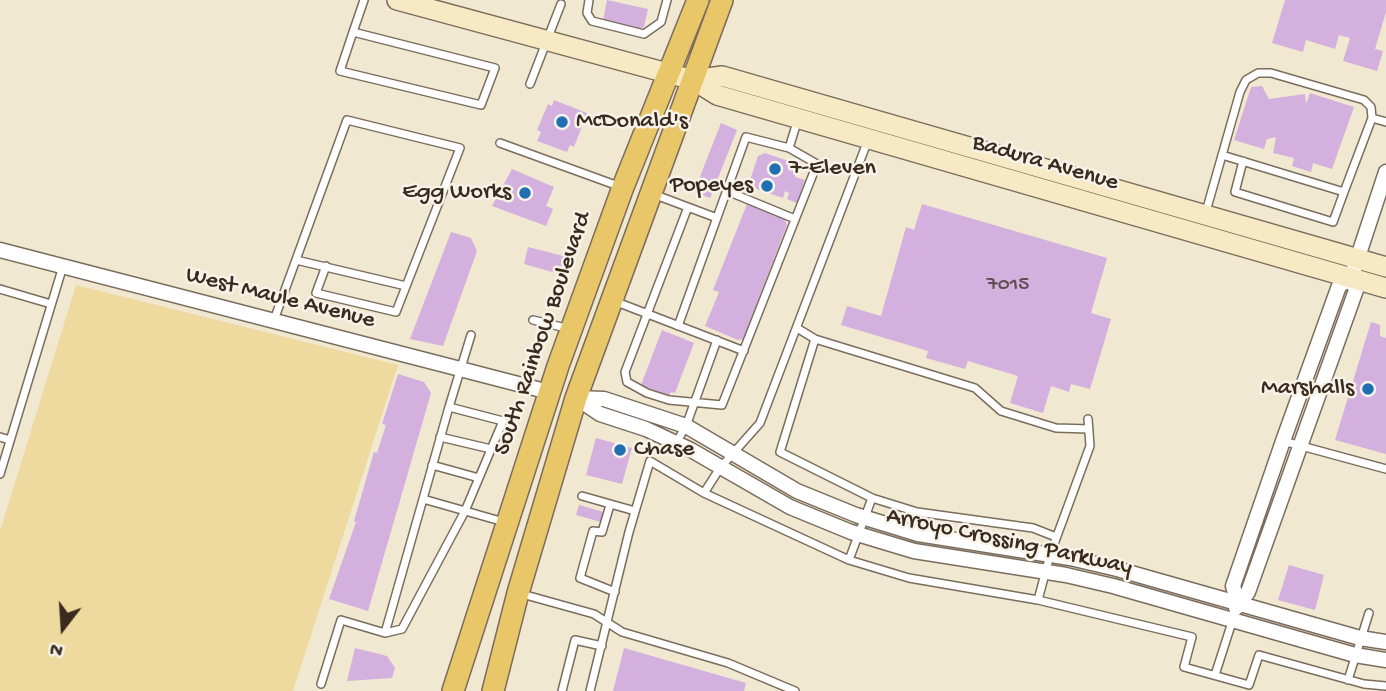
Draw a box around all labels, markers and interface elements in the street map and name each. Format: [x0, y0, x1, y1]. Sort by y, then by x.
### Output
place label: McDonald's [576, 108, 688, 136]
marker: McDonald's [554, 114, 570, 130]
street label: Badura Avenue [969, 129, 1121, 199]
place label: 7-Eleven [789, 155, 876, 183]
marker: 7-Eleven [767, 161, 783, 177]
place label: Popeyes [670, 172, 753, 200]
marker: Popeyes [759, 178, 775, 194]
place label: Egg Works [402, 179, 511, 207]
marker: Egg Works [517, 185, 533, 201]
street label: South Rainbow Boulevard [489, 209, 599, 459]
street label: West Maule Avenue [182, 262, 378, 336]
house number: 7015 [987, 273, 1029, 299]
place label: Marshalls [1261, 375, 1354, 403]
marker: Marshalls [1360, 381, 1376, 397]
place label: Chase [634, 436, 694, 464]
marker: Chase [612, 442, 628, 458]
street label: Arroyo Crossing Parkway [883, 503, 1135, 583]
north arrow [28, 593, 98, 663]
text: N [47, 636, 66, 661]

